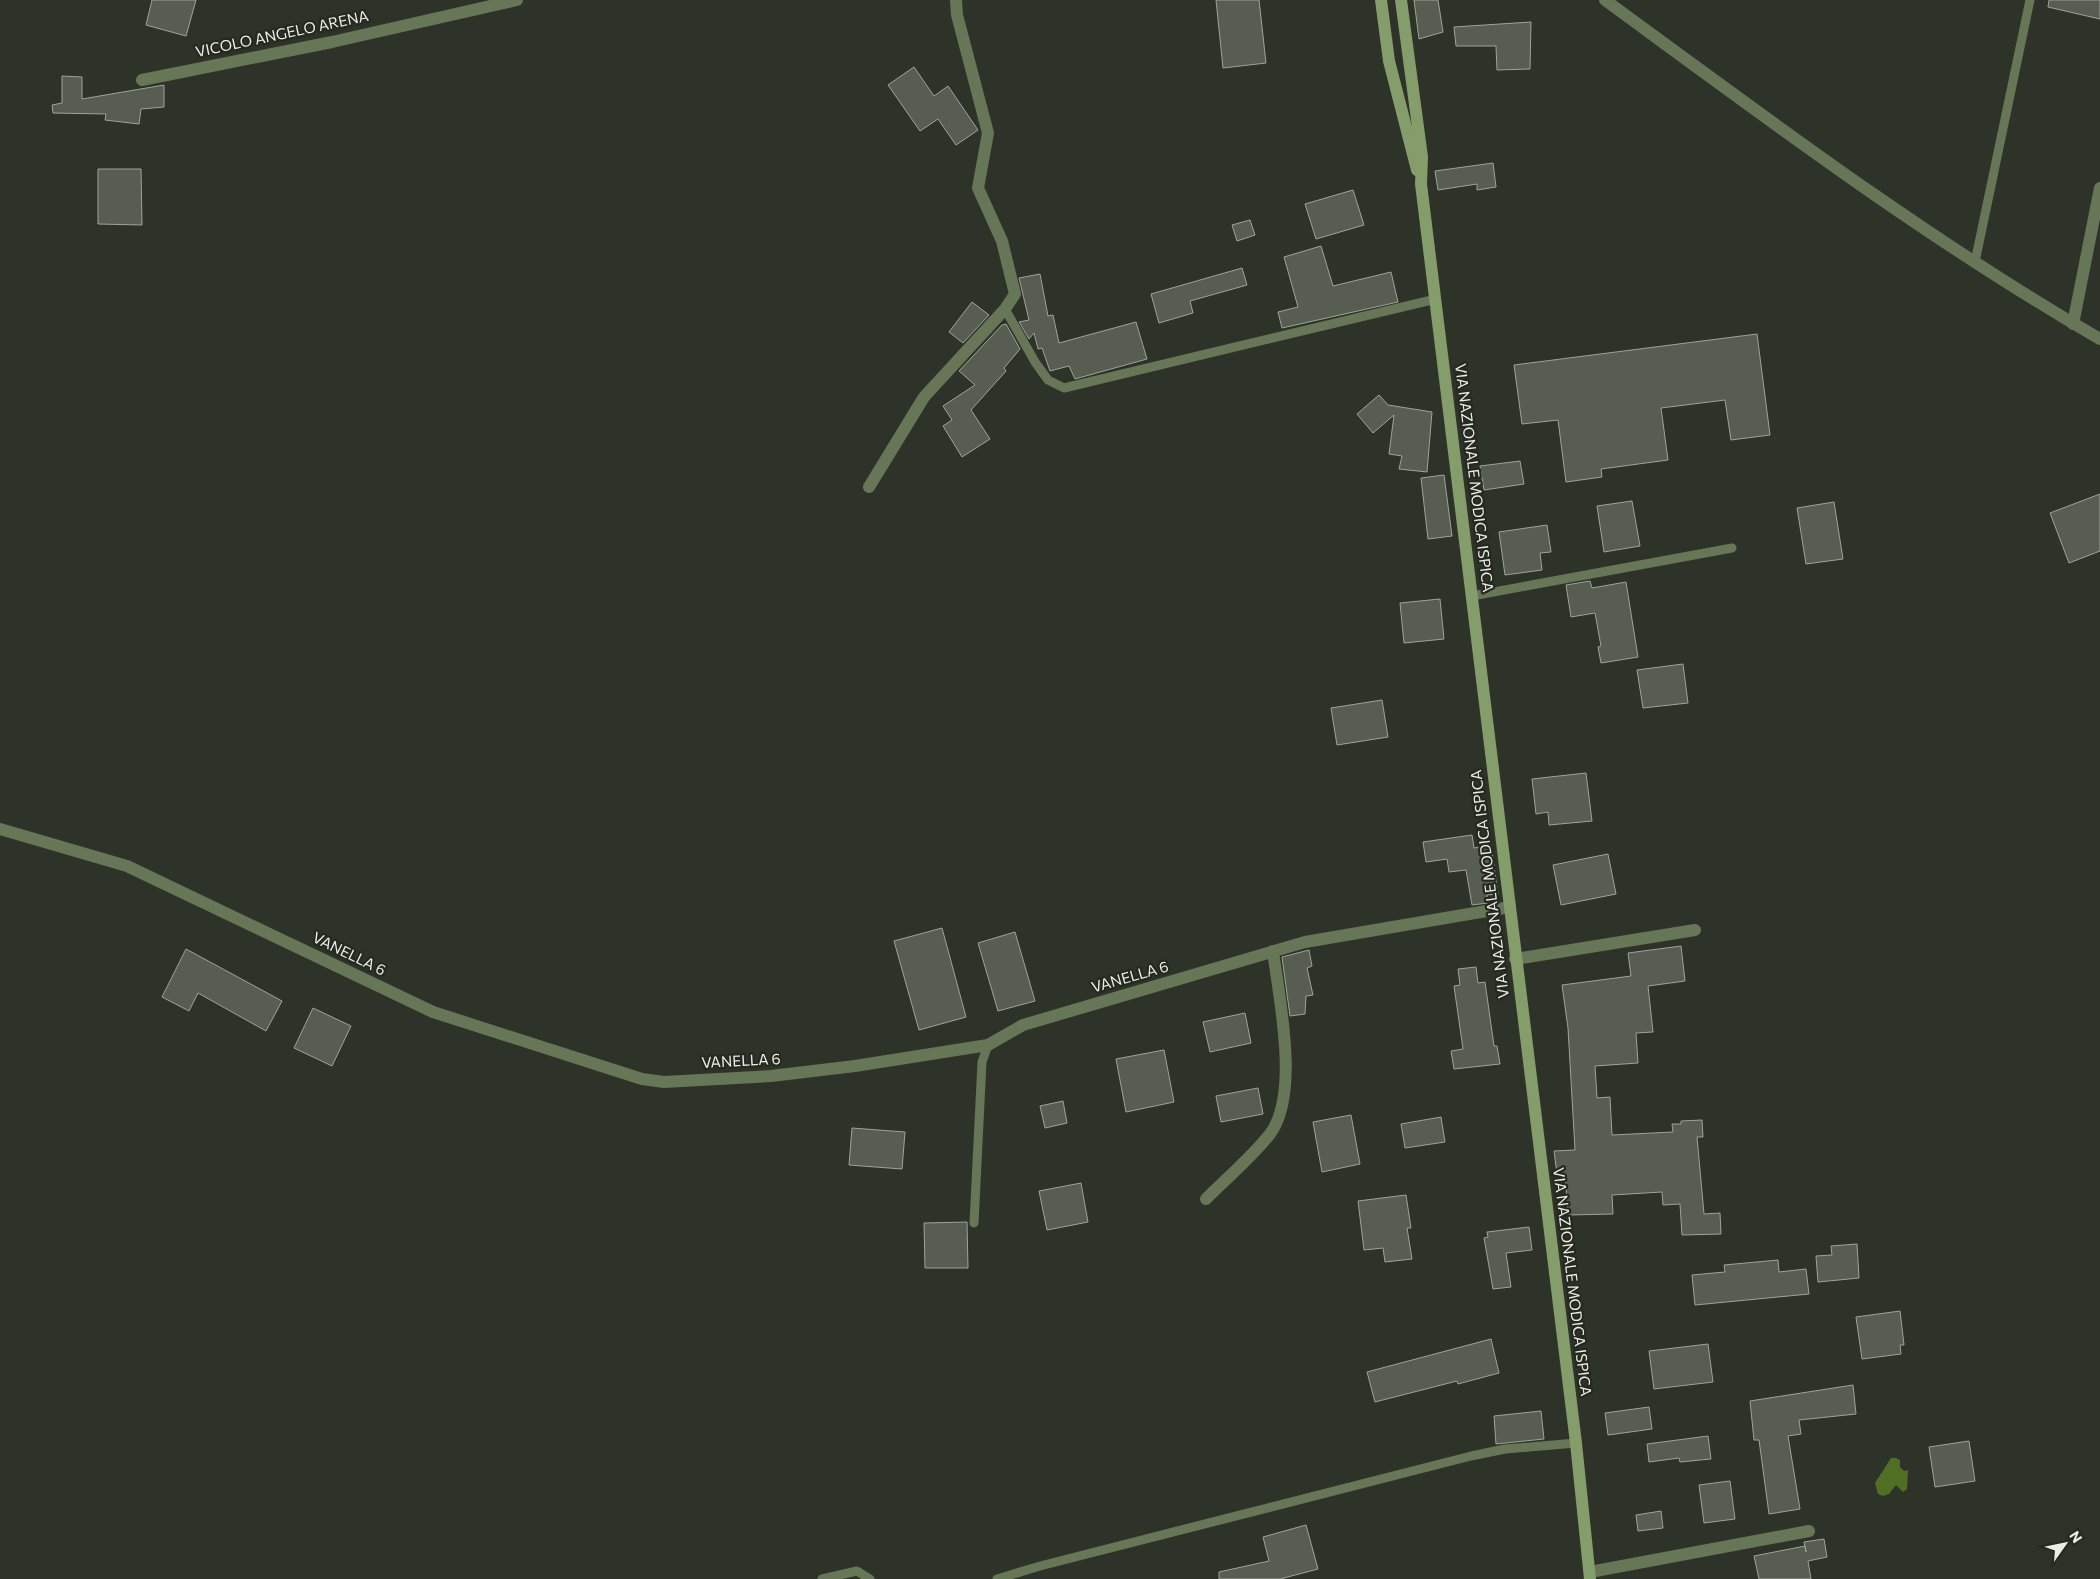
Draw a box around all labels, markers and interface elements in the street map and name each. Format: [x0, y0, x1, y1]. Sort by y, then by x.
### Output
street label: VICOLO ANGELO ARENA [194, 6, 370, 60]
street label: VIA NAZIONALE MODICA ISPICA [1452, 363, 1498, 593]
street label: VIA NAZIONALE MODICA ISPICA [1466, 769, 1512, 999]
street label: VANELLA 6 [310, 928, 389, 979]
street label: VANELLA 6 [1089, 956, 1170, 996]
street label: VANELLA 6 [701, 1049, 781, 1071]
street label: VIA NAZIONALE MODICA ISPICA [1550, 1167, 1596, 1397]
north arrow [2040, 1519, 2090, 1569]
text: N [2066, 1528, 2086, 1546]

